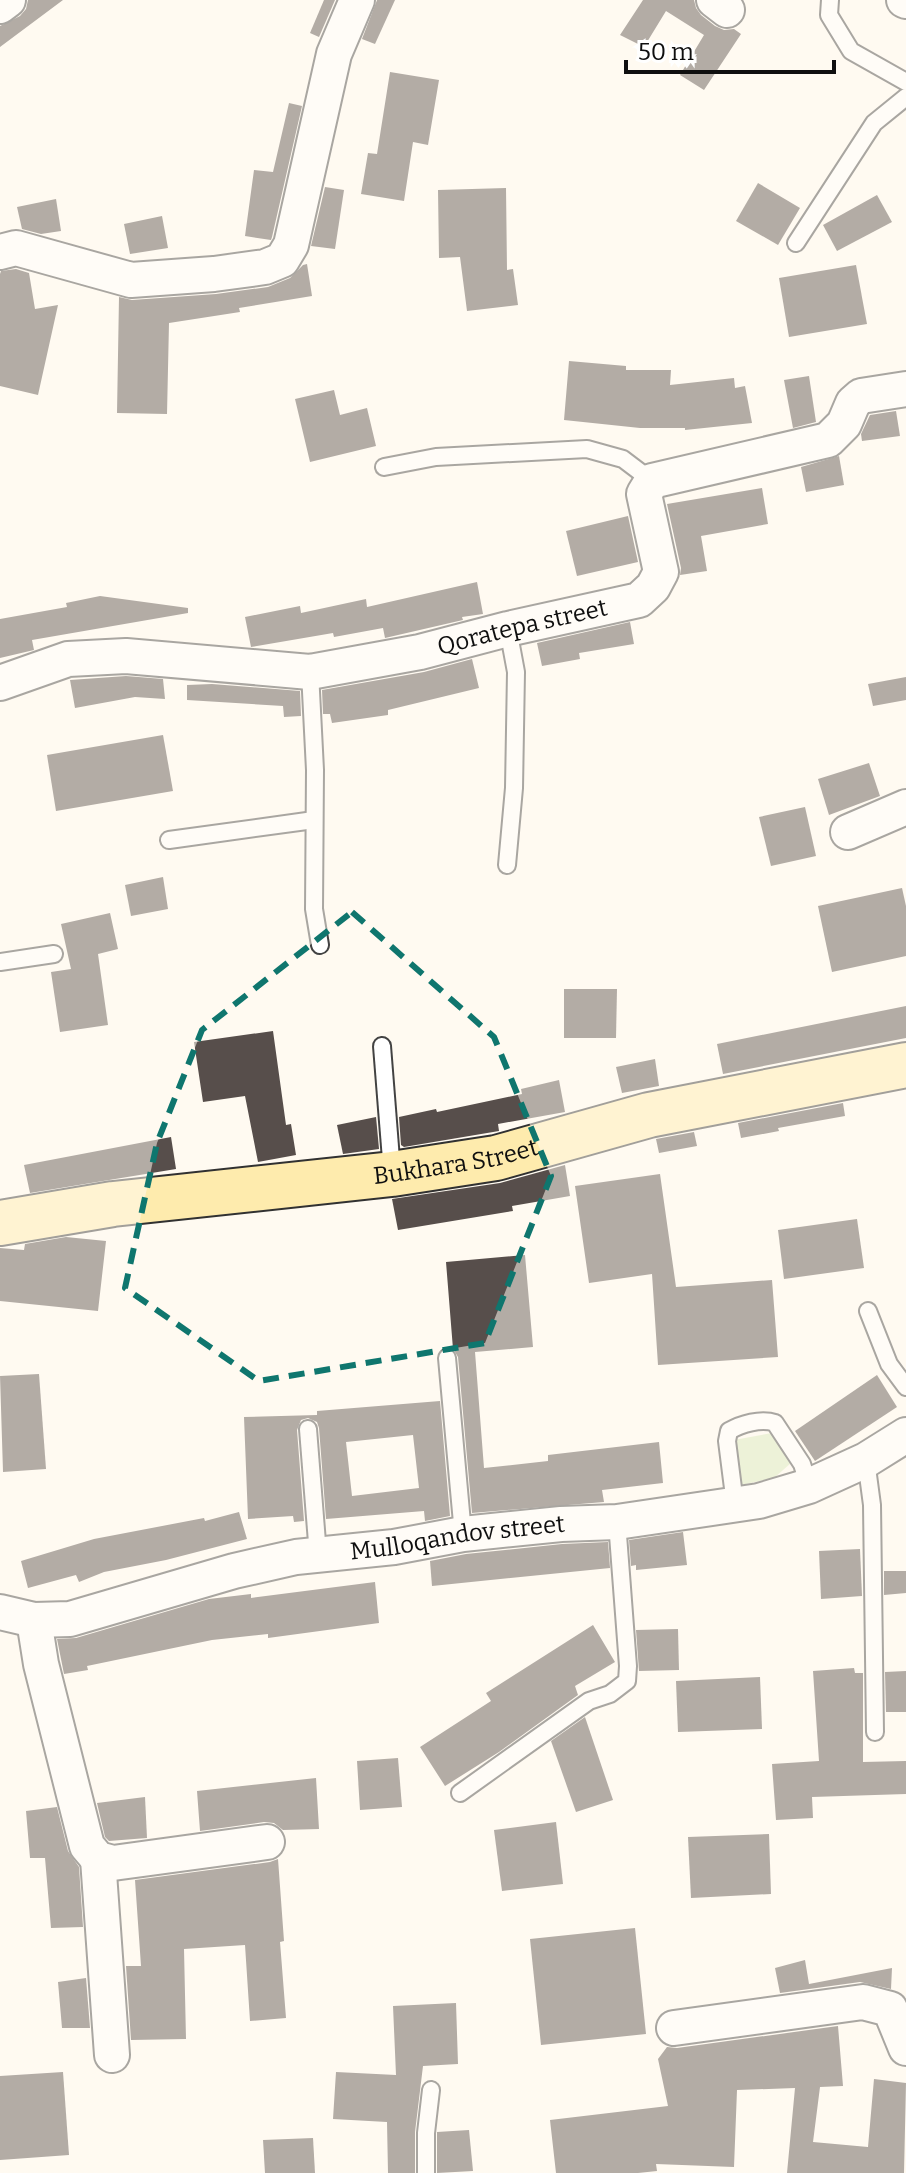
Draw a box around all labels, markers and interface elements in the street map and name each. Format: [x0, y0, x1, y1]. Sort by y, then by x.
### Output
scale bar [626, 24, 834, 74]
text: 50 m [638, 38, 694, 66]
street label: Qoratepa street [434, 593, 610, 661]
street label: Bukhara Street [372, 1133, 542, 1190]
street label: Mulloqandov street [349, 1510, 566, 1565]

